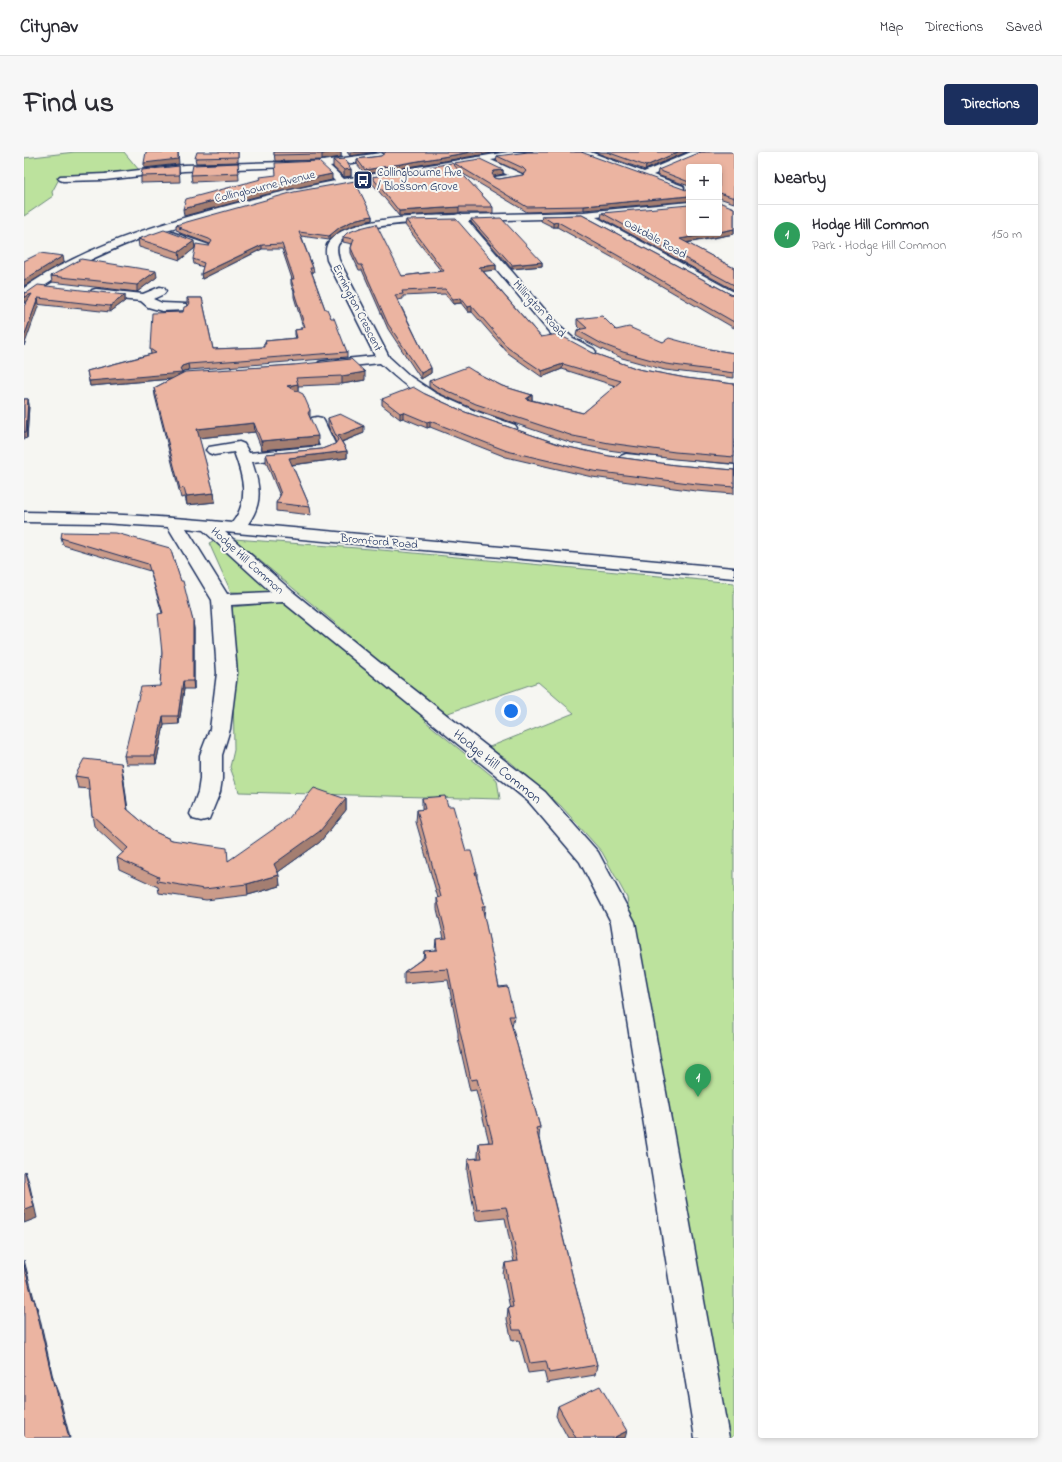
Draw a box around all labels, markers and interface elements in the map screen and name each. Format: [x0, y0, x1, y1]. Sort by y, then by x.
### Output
text: Citynav [20, 14, 78, 41]
text: Map [880, 17, 903, 38]
text: Directions [925, 17, 983, 38]
text: Saved [1005, 17, 1042, 38]
text: Find us [24, 84, 114, 125]
button: Directions [944, 84, 1038, 125]
place label: Collingbourne Ave / Blossom Grove [377, 164, 462, 196]
map controls [686, 164, 722, 236]
button: + [686, 164, 722, 200]
street label: Collingbourne Avenue [213, 166, 318, 209]
text: Nearby [774, 166, 826, 191]
bus stop icon: Collingbourne Ave / Blossom Grove [352, 169, 374, 191]
button: − [686, 200, 722, 236]
street label: Oakdale Road [620, 214, 690, 264]
text: Hodge Hill Common [812, 214, 929, 236]
text: 1 [785, 225, 789, 244]
text: 150 m [991, 225, 1022, 244]
text: Park · Hodge Hill Common [812, 236, 946, 255]
street label: Ermington Crescent [326, 261, 387, 355]
street label: Millington Road [507, 276, 570, 343]
street label: Hodge Hill Common [206, 523, 288, 600]
street label: Bromford Road [338, 530, 419, 554]
your location [501, 701, 521, 721]
street label: Hodge Hill Common [447, 725, 546, 810]
pin: 1 [685, 1064, 711, 1097]

